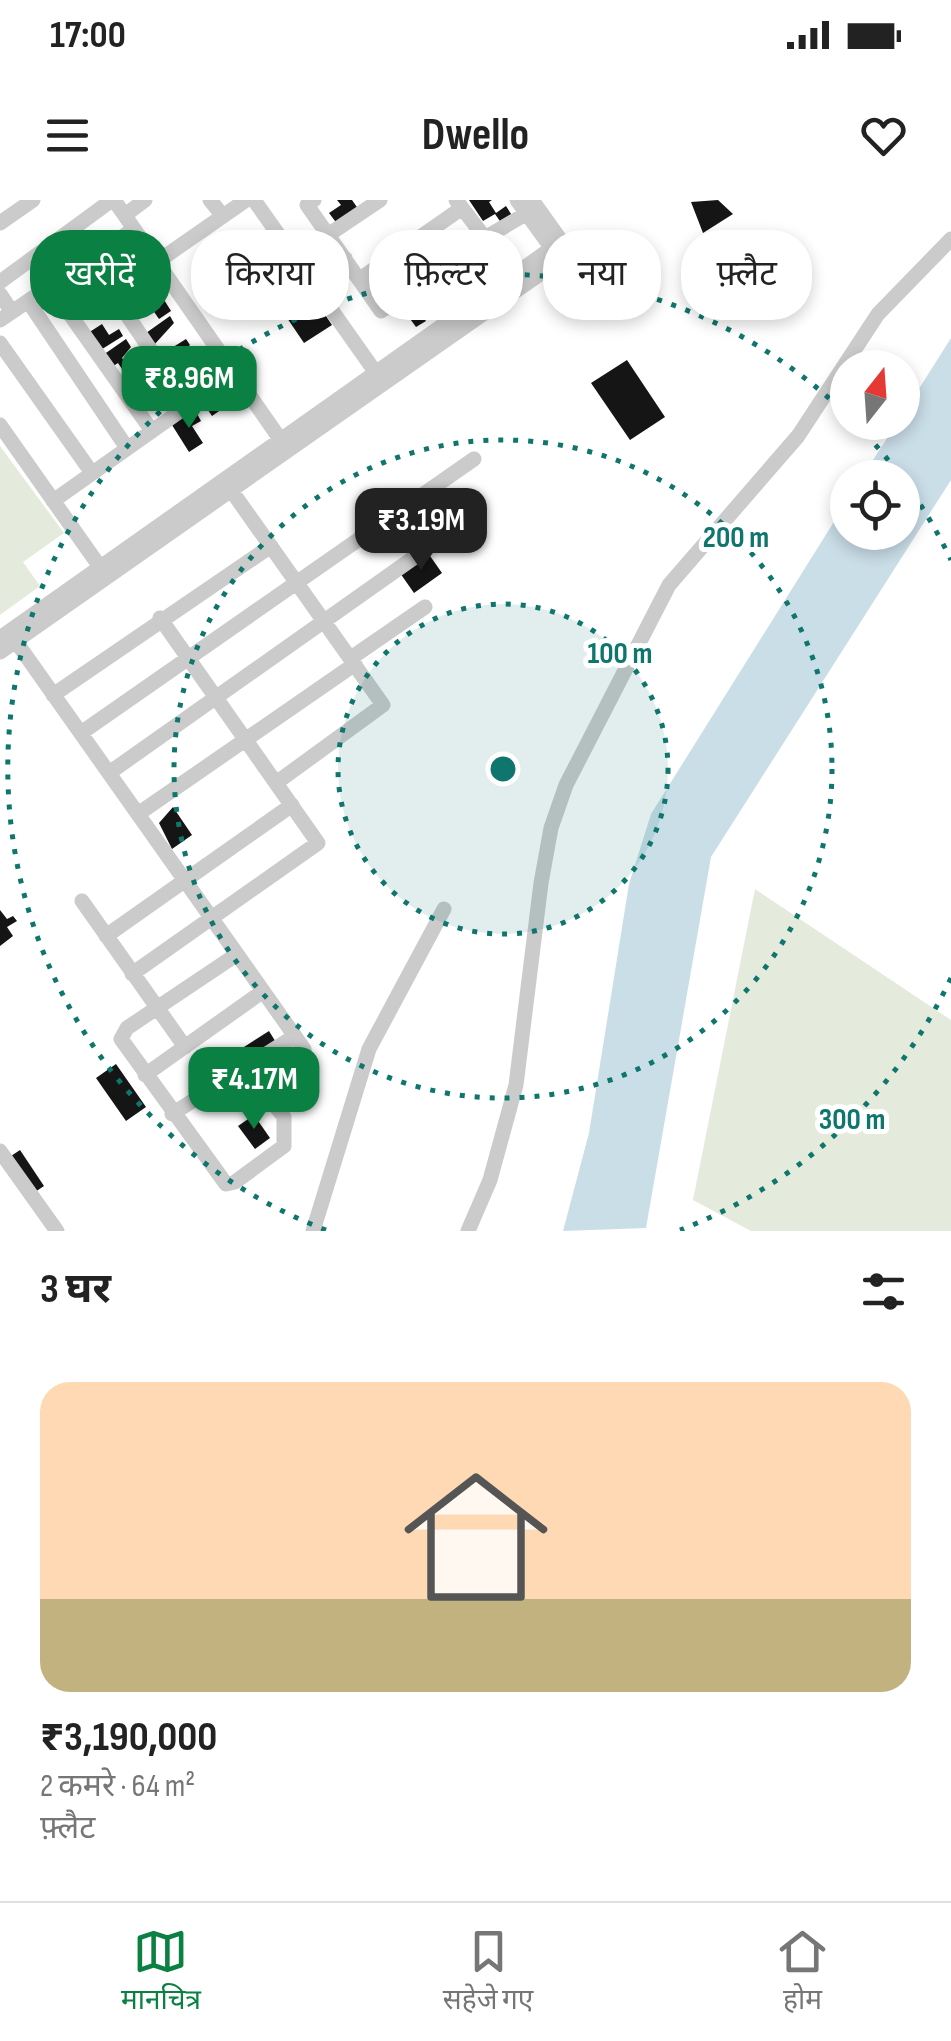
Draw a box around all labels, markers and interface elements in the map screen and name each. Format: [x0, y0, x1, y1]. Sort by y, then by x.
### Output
text: 17:00 [50, 13, 126, 58]
icon: menu [40, 108, 95, 163]
text: Dwello [422, 108, 529, 163]
icon: heart [856, 108, 911, 163]
chip: खरीदें [30, 230, 171, 320]
chip: किराया [191, 230, 349, 320]
chip: फ़िल्टर [369, 230, 523, 320]
chip: नया [543, 230, 661, 320]
chip: फ़्लैट [681, 230, 812, 320]
pin: ₹8.96M [108, 346, 270, 431]
north arrow [830, 350, 920, 440]
map controls [830, 350, 920, 550]
text: ₹8.96M [144, 359, 234, 398]
button: locate [830, 460, 920, 550]
pin: ₹3.19M [340, 488, 502, 573]
text: ₹3.19M [377, 501, 465, 540]
text: 200 m [703, 520, 769, 556]
text: 100 m [588, 636, 652, 672]
centre of rings [485, 751, 521, 787]
pin: ₹4.17M [173, 1047, 335, 1132]
text: ₹4.17M [210, 1060, 298, 1099]
text: 300 m [819, 1102, 885, 1138]
text: 3 घर [40, 1264, 111, 1315]
icon: filters [856, 1264, 911, 1319]
icon: home [386, 1447, 566, 1627]
text: ₹3,190,000 [40, 1712, 217, 1763]
text: 2 कमरे · 64 m² [40, 1767, 195, 1806]
text: फ़्लैट [40, 1809, 95, 1848]
tab: मानचित्र [121, 1924, 201, 2020]
tab: सहेजे गए [443, 1924, 533, 2020]
tab: होम [775, 1924, 830, 2020]

